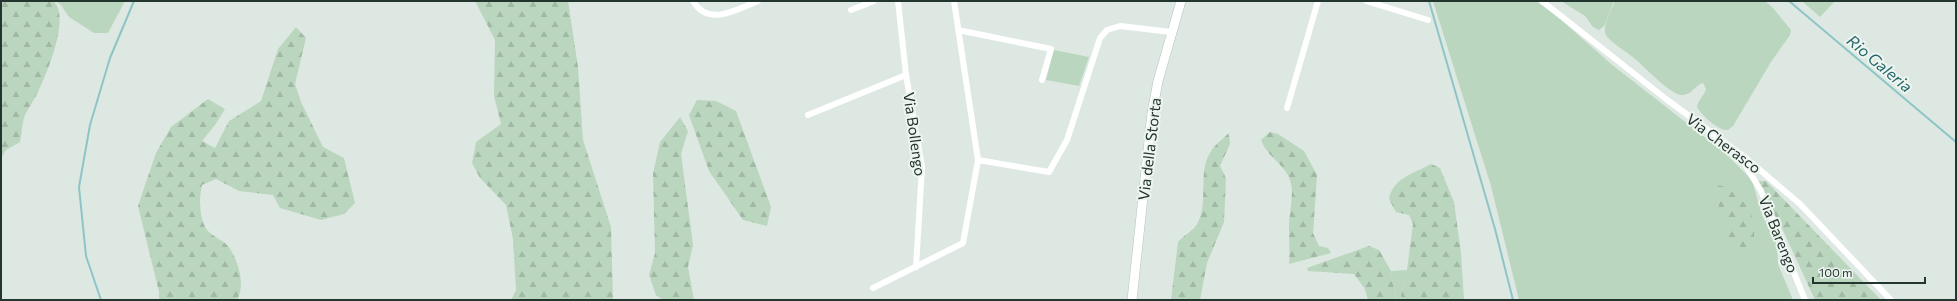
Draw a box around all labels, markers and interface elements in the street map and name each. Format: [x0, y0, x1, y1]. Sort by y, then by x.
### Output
water label: Rio Galeria [1844, 30, 1916, 96]
street label: Via Bollengo [900, 91, 930, 177]
street label: Via della Storta [1134, 97, 1164, 201]
street label: Via Cherasco [1683, 109, 1765, 177]
street label: Via Barengo [1755, 193, 1803, 275]
scale bar [1813, 259, 1925, 285]
text: 100 m [1819, 265, 1853, 279]

